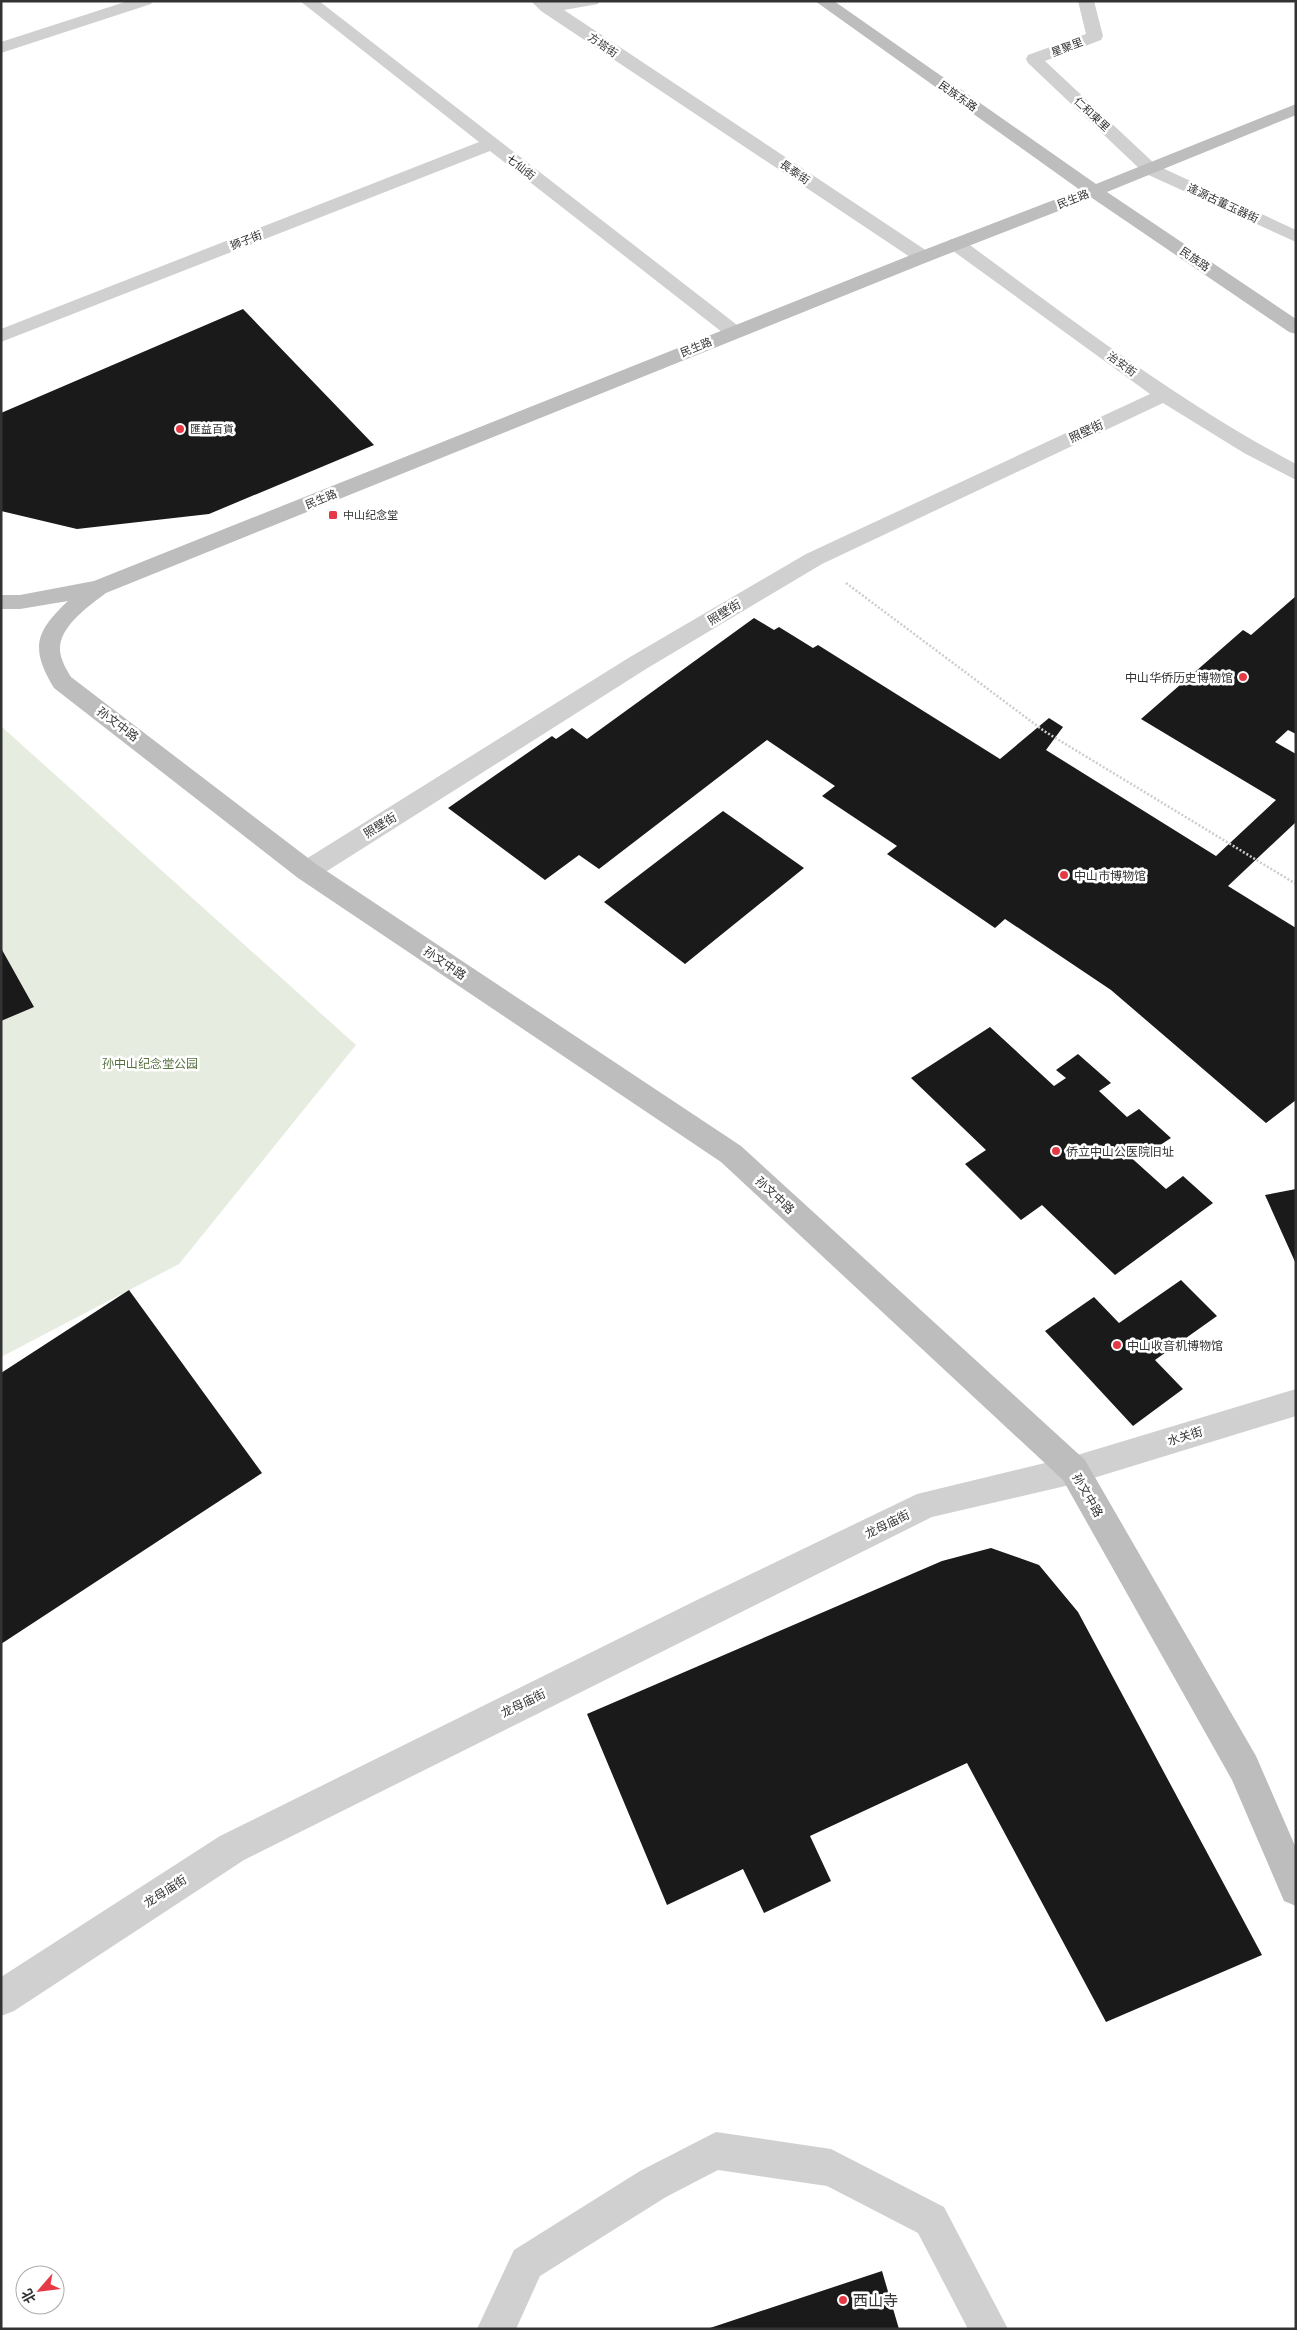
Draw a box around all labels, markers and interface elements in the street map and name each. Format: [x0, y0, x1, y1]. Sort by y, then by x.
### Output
street label: 方塔街 [585, 30, 621, 60]
street label: 星聚里 [1049, 35, 1085, 59]
street label: 民族东路 [936, 78, 980, 114]
street label: 仁和東里 [1071, 94, 1113, 134]
street label: 七仙街 [504, 151, 538, 183]
street label: 長泰街 [777, 157, 813, 187]
street label: 逢源古董玉器街 [1185, 180, 1261, 226]
street label: 民生路 [1055, 187, 1091, 211]
street label: 狮子街 [228, 228, 264, 252]
street label: 民族路 [1177, 244, 1213, 274]
street label: 民生路 [678, 334, 714, 360]
street label: 治安街 [1105, 349, 1139, 379]
street label: 照壁街 [1067, 417, 1105, 445]
place label: 匯益百貨 [190, 422, 234, 436]
marker: 匯益百貨 [174, 423, 186, 435]
street label: 民生路 [303, 486, 339, 512]
place label: 中山纪念堂 [343, 508, 398, 522]
marker: 中山纪念堂 [327, 509, 339, 521]
street label: 照壁街 [705, 596, 743, 628]
place label: 中山华侨历史博物馆 [1125, 670, 1233, 685]
marker: 中山华侨历史博物馆 [1237, 671, 1249, 683]
street label: 孙文中路 [94, 704, 142, 744]
street label: 照壁街 [361, 809, 399, 841]
place label: 中山市博物馆 [1074, 868, 1146, 883]
marker: 中山市博物馆 [1058, 869, 1070, 881]
street label: 孙文中路 [421, 943, 469, 983]
park label: 孙中山纪念堂公园 [102, 1056, 198, 1071]
place label: 侨立中山公医院旧址 [1066, 1144, 1174, 1159]
marker: 侨立中山公医院旧址 [1050, 1145, 1062, 1157]
street label: 孙文中路 [752, 1173, 798, 1217]
place label: 中山收音机博物馆 [1127, 1338, 1223, 1353]
marker: 中山收音机博物馆 [1111, 1339, 1123, 1351]
street label: 水关街 [1166, 1424, 1204, 1448]
street label: 孙文中路 [1070, 1470, 1106, 1520]
street label: 龙母庙街 [862, 1507, 912, 1541]
street label: 龙母庙街 [498, 1686, 548, 1720]
street label: 龙母庙街 [141, 1872, 189, 1910]
north arrow [15, 2265, 65, 2315]
text: 北 [17, 2286, 40, 2307]
place label: 西山寺 [853, 2291, 898, 2310]
marker: 西山寺 [837, 2294, 849, 2306]

